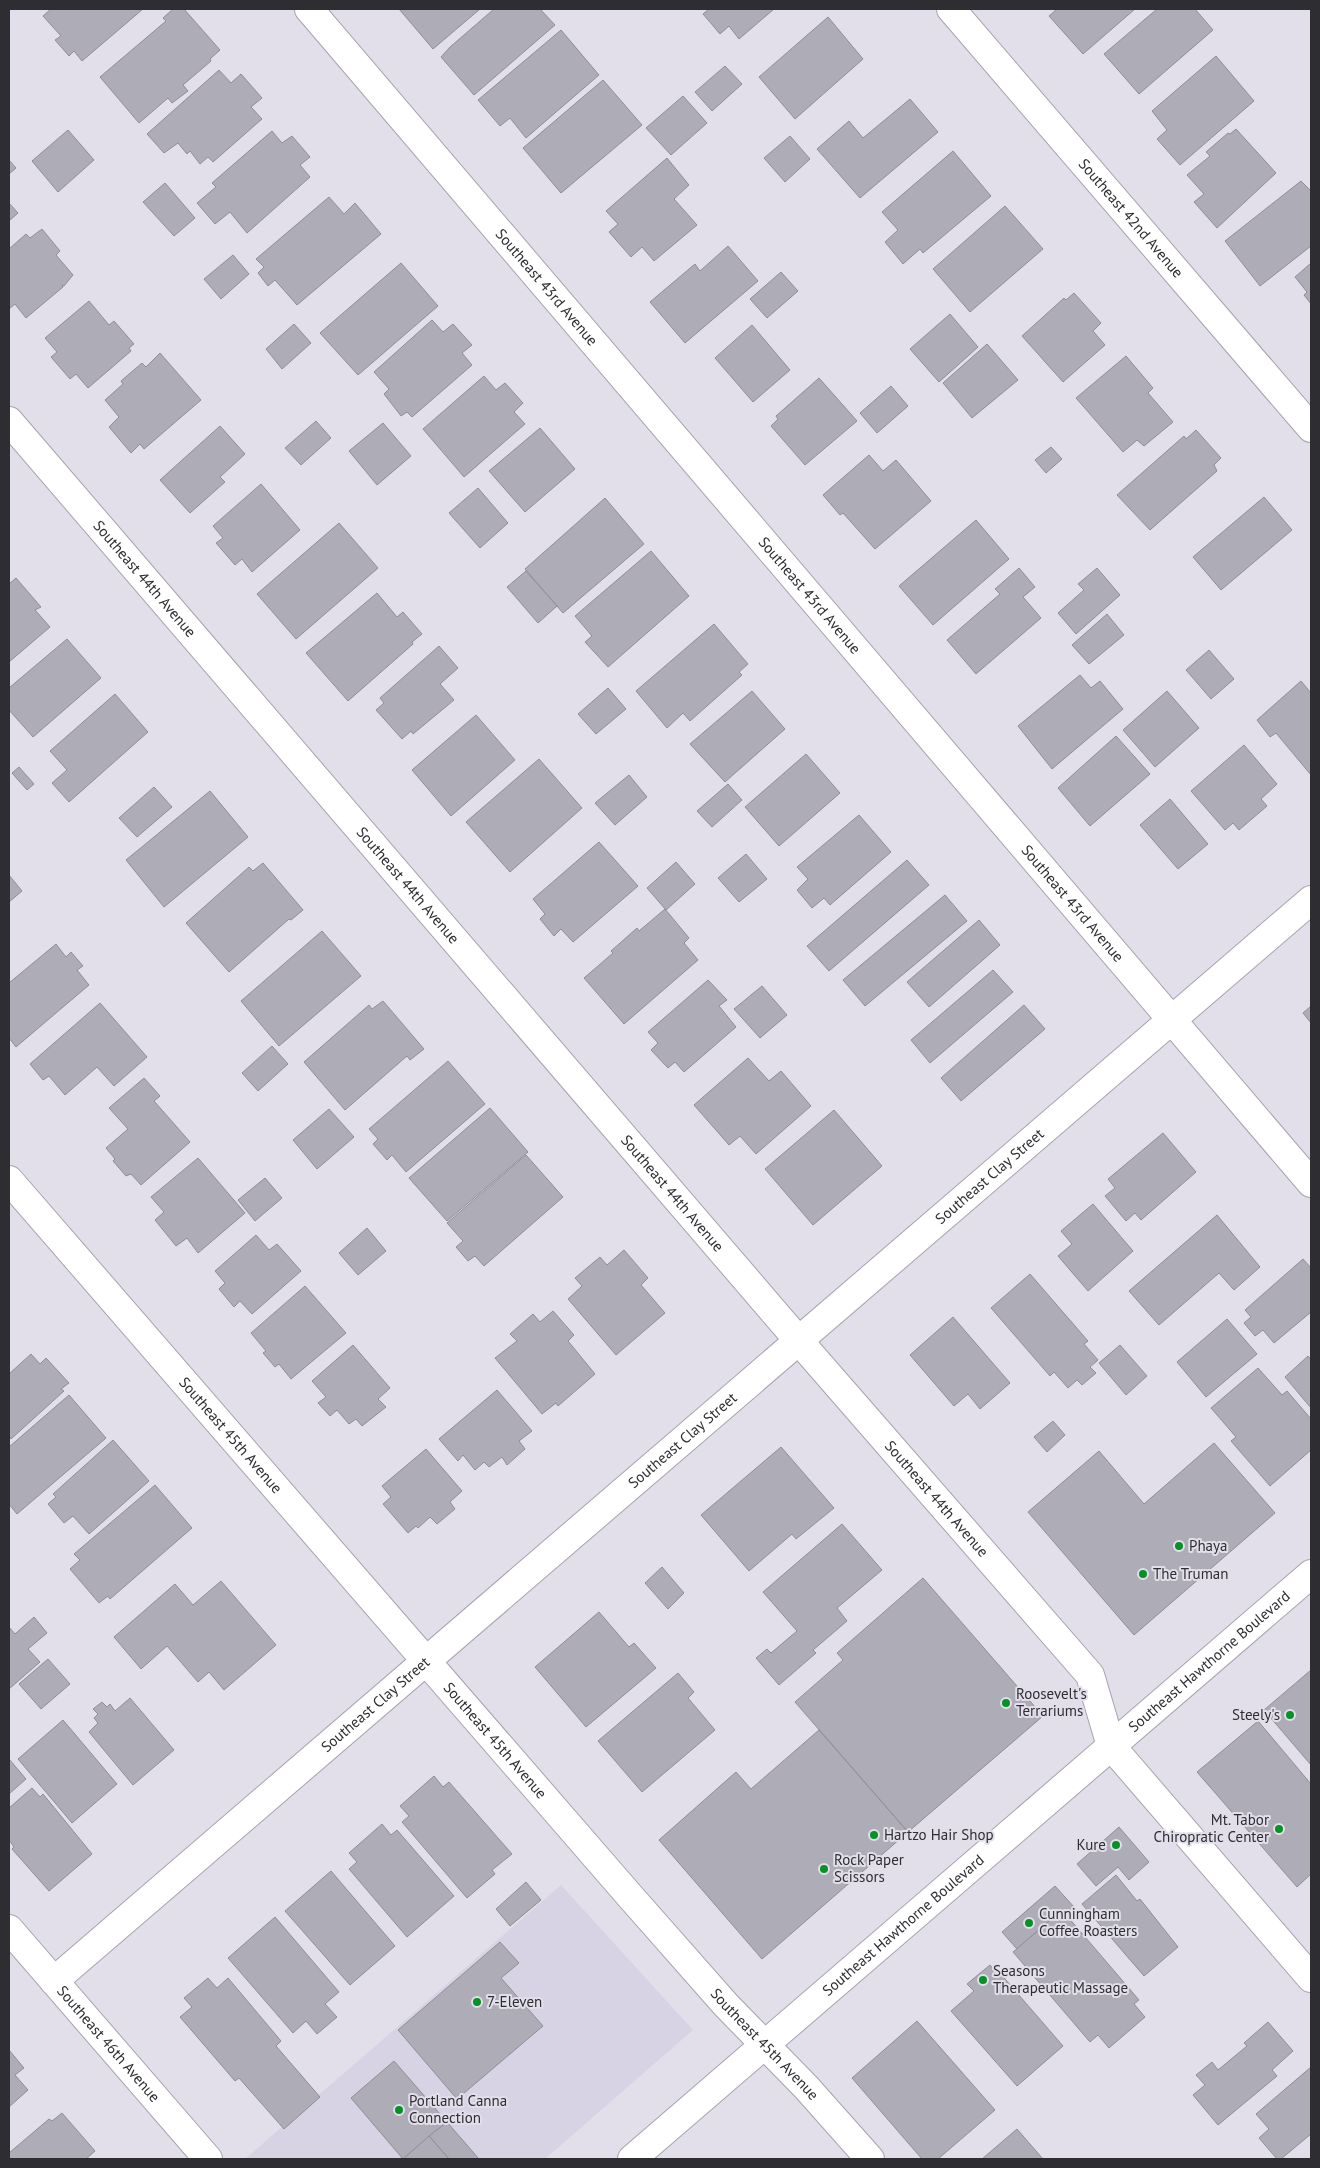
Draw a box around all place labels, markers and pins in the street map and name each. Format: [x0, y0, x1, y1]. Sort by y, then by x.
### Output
place label: Phaya [1189, 1536, 1227, 1555]
marker: Phaya [1173, 1540, 1185, 1552]
place label: The Truman [1153, 1564, 1228, 1583]
marker: The Truman [1137, 1568, 1149, 1580]
place label: Roosevelt's Terrariums [1016, 1684, 1087, 1720]
marker: Roosevelt's Terrariums [1000, 1697, 1012, 1709]
place label: Steely's [1232, 1705, 1280, 1724]
marker: Steely's [1284, 1709, 1296, 1721]
place label: Mt. Tabor Chiropratic Center [1153, 1810, 1269, 1846]
marker: Mt. Tabor Chiropratic Center [1273, 1823, 1285, 1835]
place label: Hartzo Hair Shop [884, 1825, 994, 1844]
marker: Hartzo Hair Shop [868, 1829, 880, 1841]
place label: Kure [1076, 1835, 1106, 1854]
marker: Kure [1110, 1839, 1122, 1851]
place label: Rock Paper Scissors [834, 1850, 904, 1886]
marker: Rock Paper Scissors [818, 1863, 830, 1875]
place label: Cunningham Coffee Roasters [1039, 1904, 1137, 1940]
marker: Cunningham Coffee Roasters [1023, 1917, 1035, 1929]
place label: Seasons Therapeutic Massage [993, 1961, 1128, 1997]
marker: Seasons Therapeutic Massage [977, 1974, 989, 1986]
place label: 7-Eleven [487, 1992, 542, 2011]
marker: 7-Eleven [471, 1996, 483, 2008]
place label: Portland Canna Connection [409, 2091, 507, 2127]
marker: Portland Canna Connection [393, 2104, 405, 2116]

